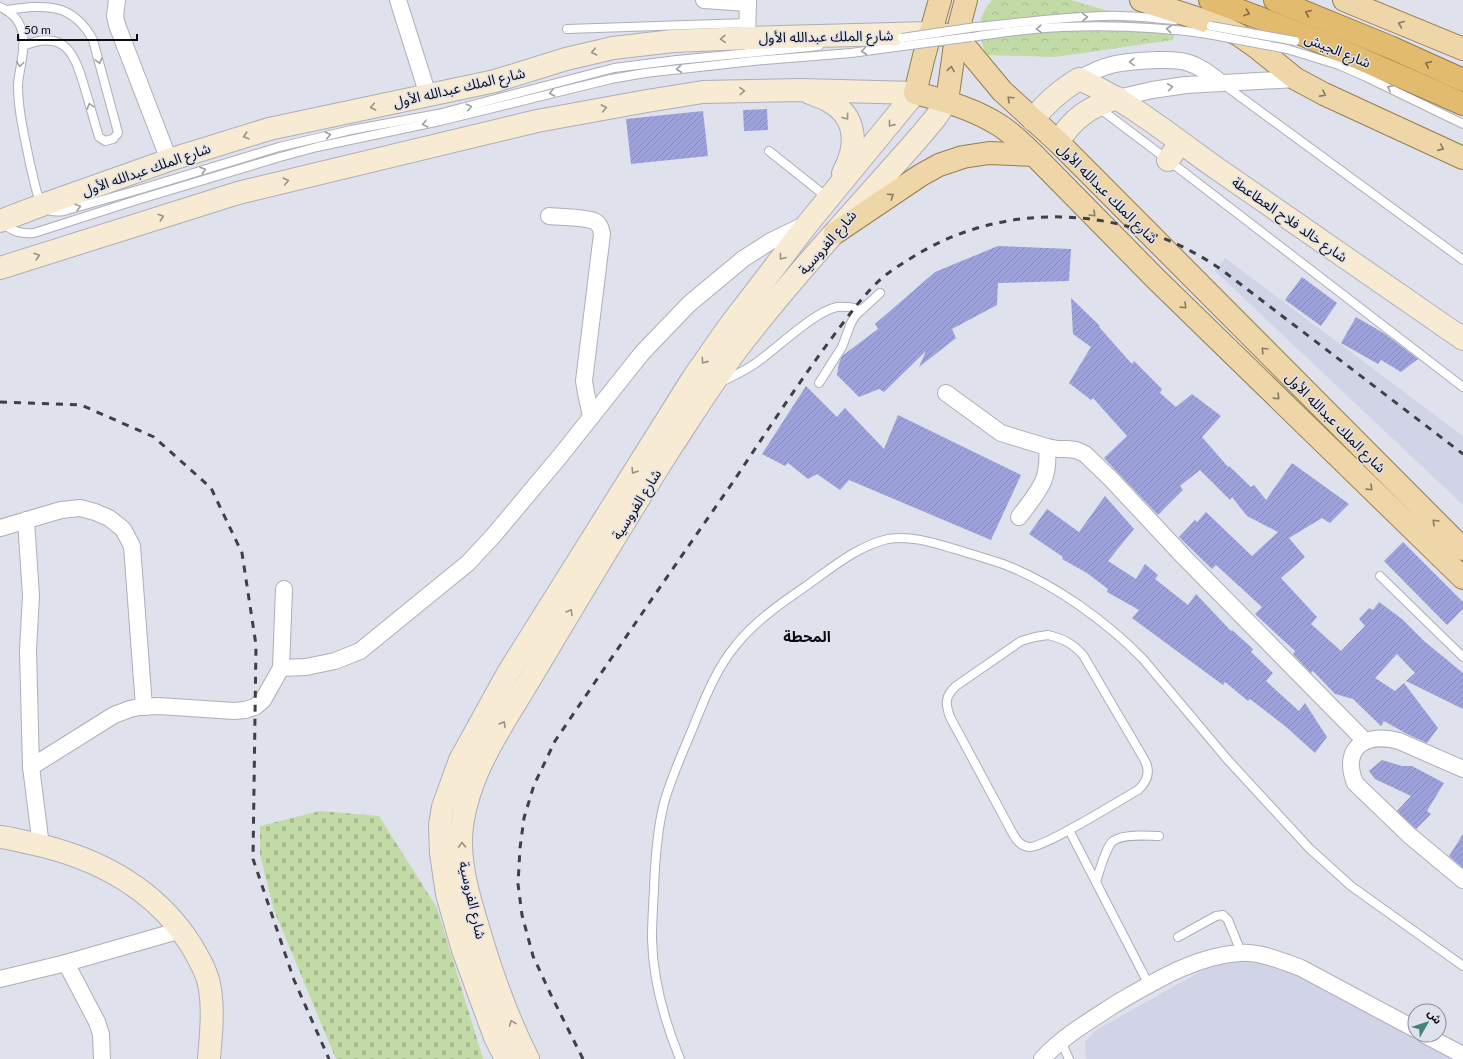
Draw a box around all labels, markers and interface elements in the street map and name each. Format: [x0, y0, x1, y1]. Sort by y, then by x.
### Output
one-way arrow [1244, 8, 1251, 16]
one-way arrow [1304, 10, 1311, 18]
one-way arrow [1082, 13, 1088, 22]
scale bar [18, 16, 137, 42]
one-way arrow [1398, 20, 1405, 28]
text: 50 m [24, 22, 51, 37]
one-way arrow [1036, 24, 1042, 33]
one-way arrow [1166, 25, 1172, 34]
street label: شارع الملك عبدالله الأول [758, 26, 894, 49]
street label: شارع الجيش [1301, 29, 1374, 74]
one-way arrow [720, 35, 726, 43]
one-way arrow [861, 46, 867, 55]
one-way arrow [591, 48, 597, 56]
one-way arrow [94, 57, 103, 64]
one-way arrow [1129, 57, 1135, 66]
one-way arrow [16, 61, 25, 67]
one-way arrow [1424, 61, 1432, 69]
street label: شارع الملك عبدالله الأول [391, 64, 527, 113]
one-way arrow [676, 65, 682, 74]
one-way arrow [946, 66, 955, 73]
one-way arrow [1167, 83, 1173, 92]
one-way arrow [1387, 85, 1394, 93]
one-way arrow [739, 87, 745, 95]
one-way arrow [548, 89, 555, 97]
one-way arrow [1319, 89, 1326, 96]
one-way arrow [1007, 96, 1015, 104]
one-way arrow [86, 102, 95, 109]
one-way arrow [370, 102, 376, 110]
one-way arrow [466, 103, 472, 111]
one-way arrow [601, 105, 607, 113]
one-way arrow [841, 112, 848, 119]
one-way arrow [888, 119, 895, 126]
one-way arrow [422, 120, 429, 128]
one-way arrow [243, 131, 250, 140]
one-way arrow [325, 131, 331, 139]
street label: شارع الملك عبدالله الأول [79, 139, 214, 202]
street label: شارع الملك عبدالله الأول [1052, 139, 1162, 249]
one-way arrow [1437, 143, 1445, 151]
one-way arrow [199, 166, 206, 175]
street label: شارع خالد فلاح العطاعطة [1227, 173, 1351, 268]
one-way arrow [283, 178, 289, 186]
one-way arrow [886, 194, 893, 201]
one-way arrow [75, 203, 82, 212]
street label: شارع الفروسية [794, 206, 862, 280]
one-way arrow [1088, 209, 1096, 217]
one-way arrow [157, 213, 164, 222]
one-way arrow [34, 252, 41, 261]
one-way arrow [780, 253, 787, 260]
one-way arrow [1179, 302, 1187, 309]
one-way arrow [1261, 347, 1269, 355]
one-way arrow [701, 357, 709, 364]
street label: شارع الملك عبدالله الأول [1280, 368, 1390, 478]
one-way arrow [1272, 393, 1280, 400]
street label: شارع الفروسية [608, 466, 667, 544]
one-way arrow [631, 467, 639, 474]
one-way arrow [1365, 483, 1373, 491]
one-way arrow [1432, 519, 1440, 527]
one-way arrow [565, 609, 572, 616]
district label: المحطة [783, 627, 831, 645]
one-way arrow [498, 721, 505, 728]
one-way arrow [457, 842, 466, 848]
street label: شارع الفروسية [453, 859, 490, 941]
north arrow [1407, 1003, 1447, 1043]
text: ش [1425, 1006, 1445, 1027]
one-way arrow [509, 1020, 517, 1027]

